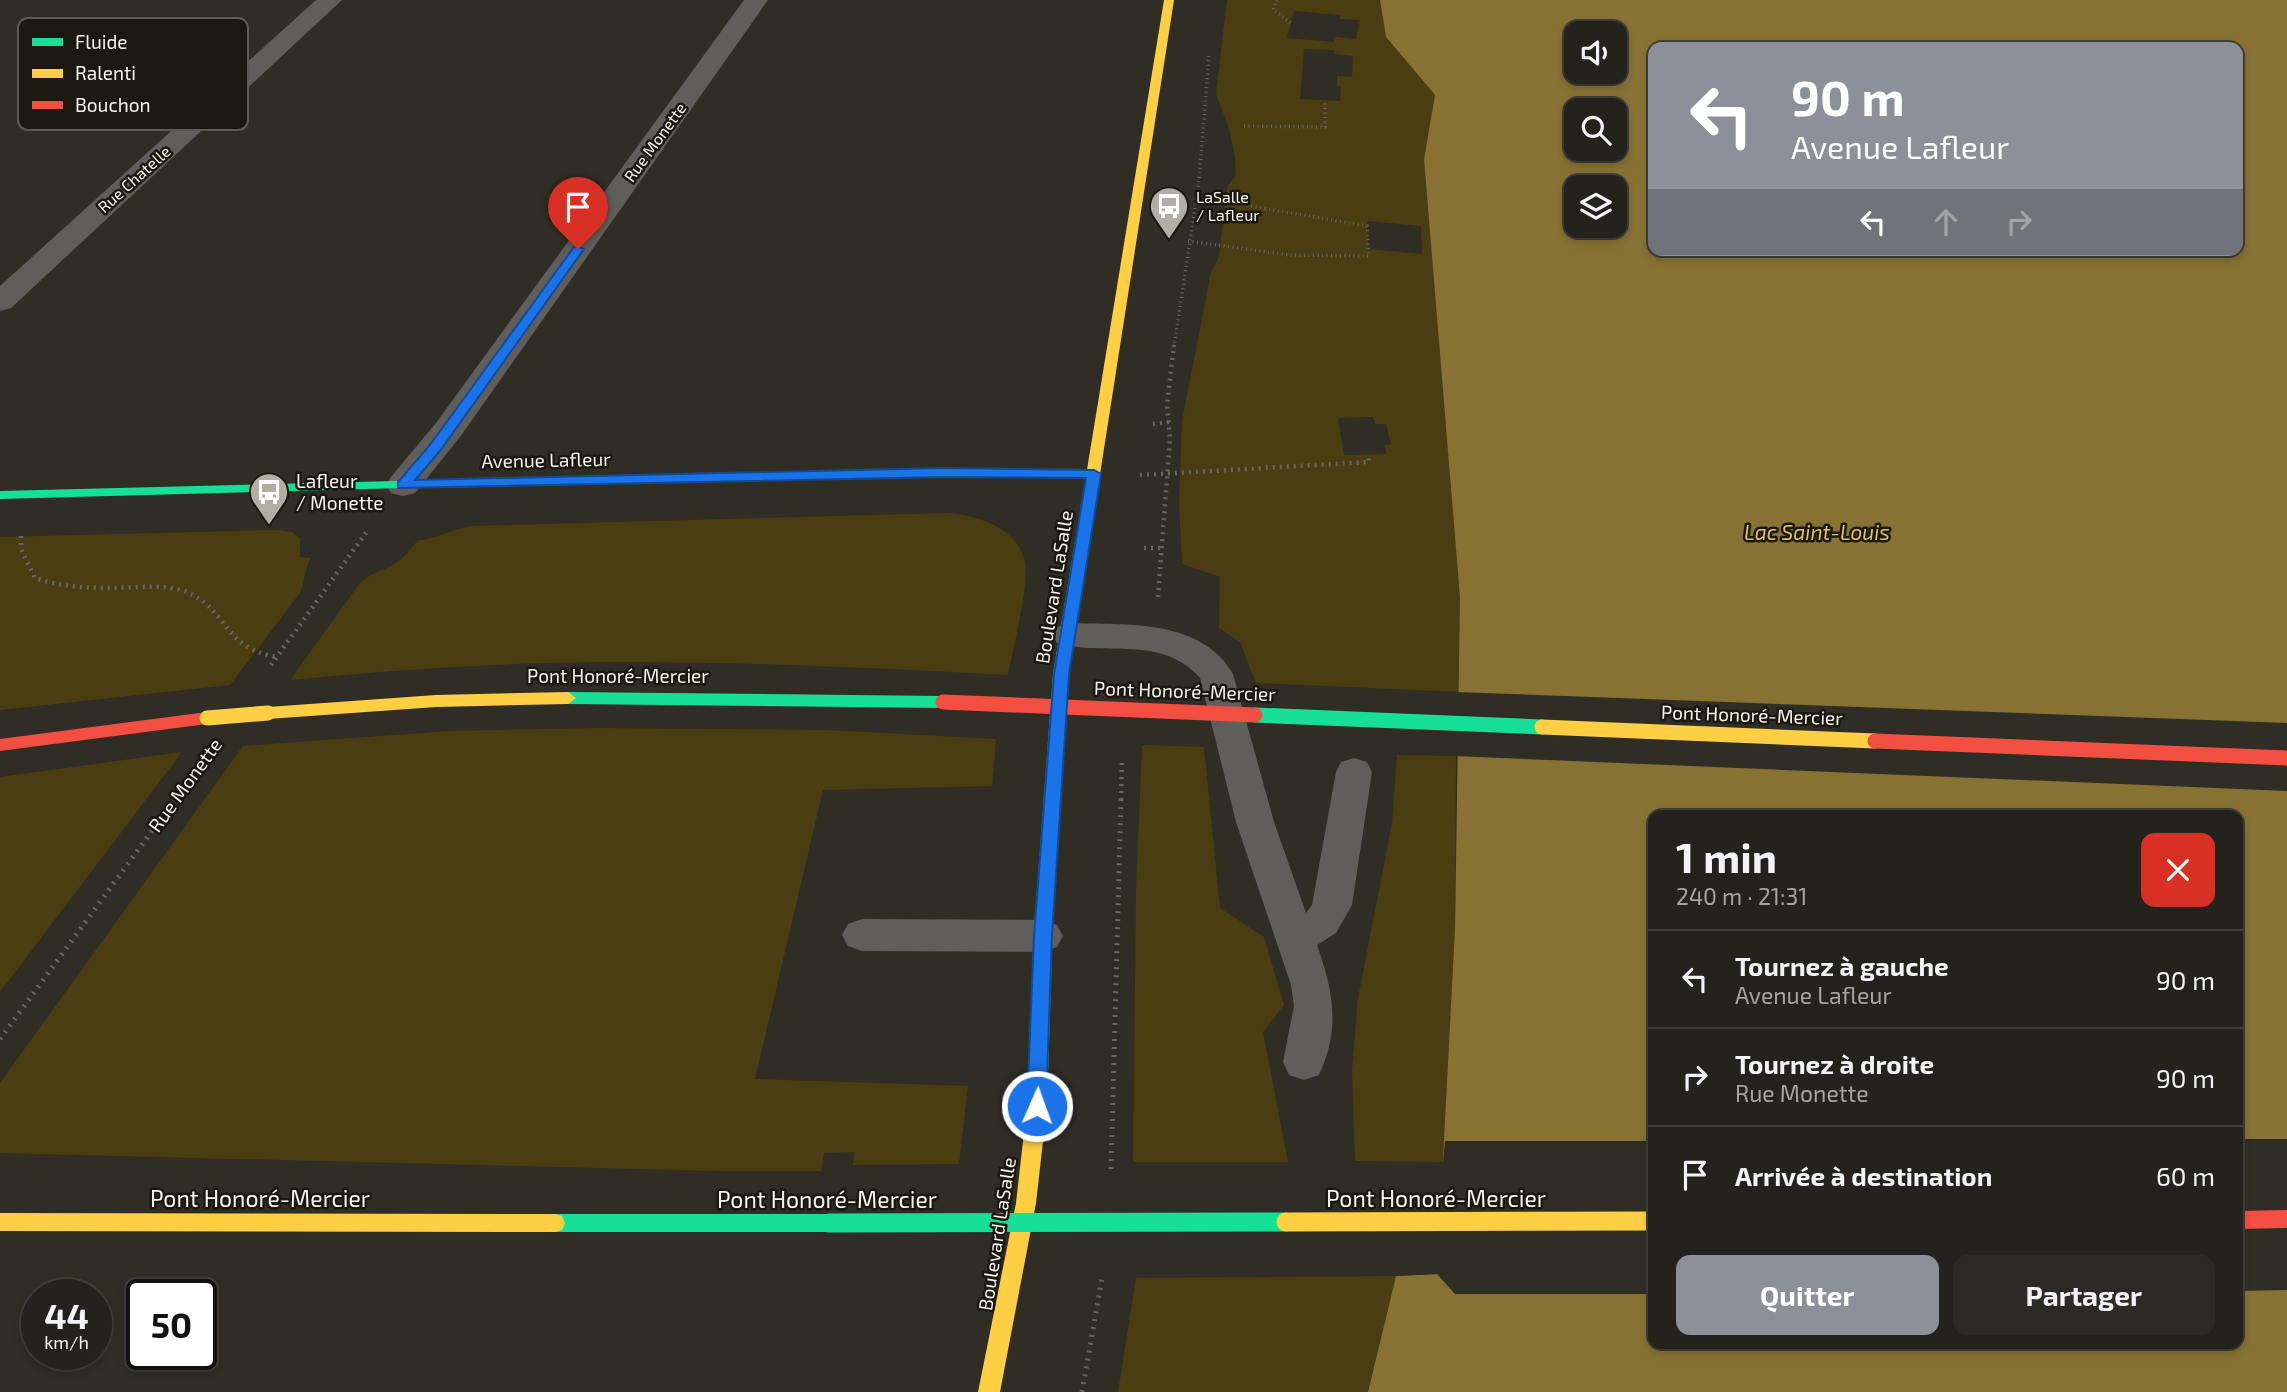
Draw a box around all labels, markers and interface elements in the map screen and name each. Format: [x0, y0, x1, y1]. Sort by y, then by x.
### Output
legend [18, 18, 248, 130]
map controls [1564, 21, 1627, 238]
button: sound [1564, 21, 1627, 84]
text: Fluide [75, 30, 128, 53]
text: Ralenti [75, 61, 136, 84]
text: 90 m [1791, 67, 1905, 126]
icon: left [1676, 70, 1767, 161]
text: Bouchon [75, 93, 151, 116]
button: search [1564, 98, 1627, 161]
street label: Rue Monette [620, 99, 690, 185]
text: Avenue Lafleur [1791, 127, 2009, 165]
street label: Rue Chatelle [93, 141, 174, 216]
button: layers [1564, 175, 1627, 238]
pin [548, 177, 608, 249]
bus stop icon: LaSalle / Lafleur [1148, 185, 1190, 240]
place label: LaSalle / Lafleur [1196, 187, 1260, 224]
icon: arrive [559, 188, 597, 226]
icon: left [1854, 203, 1892, 241]
icon: ahead [1927, 203, 1965, 241]
icon: right [2000, 203, 2038, 241]
street label: Avenue Lafleur [481, 447, 611, 472]
place label: Lafleur / Monette [296, 469, 383, 514]
bus stop icon: Lafleur / Monette [248, 471, 290, 526]
street label: Boulevard LaSalle [1030, 509, 1077, 665]
water label: Lac Saint-Louis [1744, 519, 1890, 544]
street label: Pont Honoré-Mercier [527, 664, 709, 687]
street label: Pont Honoré-Mercier [1094, 676, 1277, 705]
street label: Pont Honoré-Mercier [1661, 700, 1844, 729]
street label: Rue Monette [143, 733, 226, 836]
text: 1 min [1676, 831, 1777, 881]
button: close [2141, 833, 2215, 907]
text: 240 m · 21:31 [1676, 882, 1807, 910]
text: Tournez à gauche [1735, 950, 1949, 981]
icon: left [1676, 960, 1714, 998]
text: 90 m [2156, 964, 2215, 995]
text: Avenue Lafleur [1735, 981, 1892, 1009]
text: Tournez à droite [1735, 1048, 1934, 1079]
icon: right [1676, 1058, 1714, 1096]
text: 90 m [2156, 1062, 2215, 1093]
position arrow [1000, 1069, 1074, 1143]
text: Rue Monette [1735, 1079, 1869, 1107]
street label: Boulevard LaSalle [973, 1156, 1020, 1312]
icon: arrive [1676, 1156, 1714, 1194]
text: Arrivée à destination [1735, 1160, 1992, 1191]
text: 60 m [2156, 1160, 2215, 1191]
street label: Pont Honoré-Mercier [150, 1184, 370, 1212]
street label: Pont Honoré-Mercier [1326, 1184, 1546, 1212]
street label: Pont Honoré-Mercier [717, 1185, 937, 1213]
button: Quitter [1676, 1255, 1939, 1335]
button: Partager [1953, 1255, 2215, 1335]
speed limit sign: 50 [126, 1279, 217, 1370]
text: 44 [44, 1294, 89, 1336]
text: km/h [44, 1331, 89, 1353]

